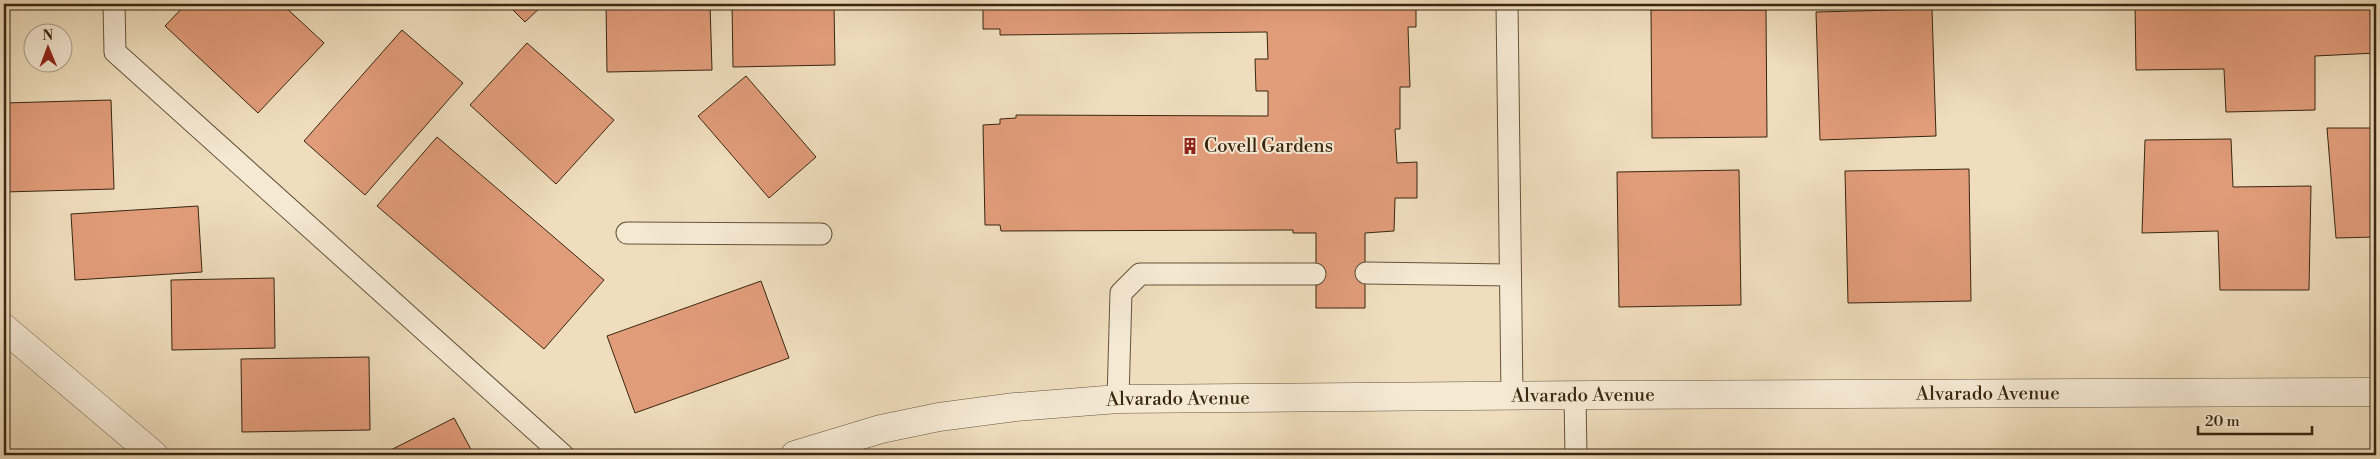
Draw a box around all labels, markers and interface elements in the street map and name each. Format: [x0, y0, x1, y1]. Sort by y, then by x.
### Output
north arrow [22, 22, 72, 72]
text: N [42, 27, 53, 45]
place label: Covell Gardens [1204, 134, 1333, 158]
building icon: Covell Gardens [1180, 136, 1200, 156]
street label: Alvarado Avenue [1915, 381, 2060, 406]
street label: Alvarado Avenue [1510, 383, 1655, 408]
street label: Alvarado Avenue [1104, 386, 1250, 412]
scale bar [2198, 404, 2311, 436]
text: 20 m [2205, 412, 2240, 431]

